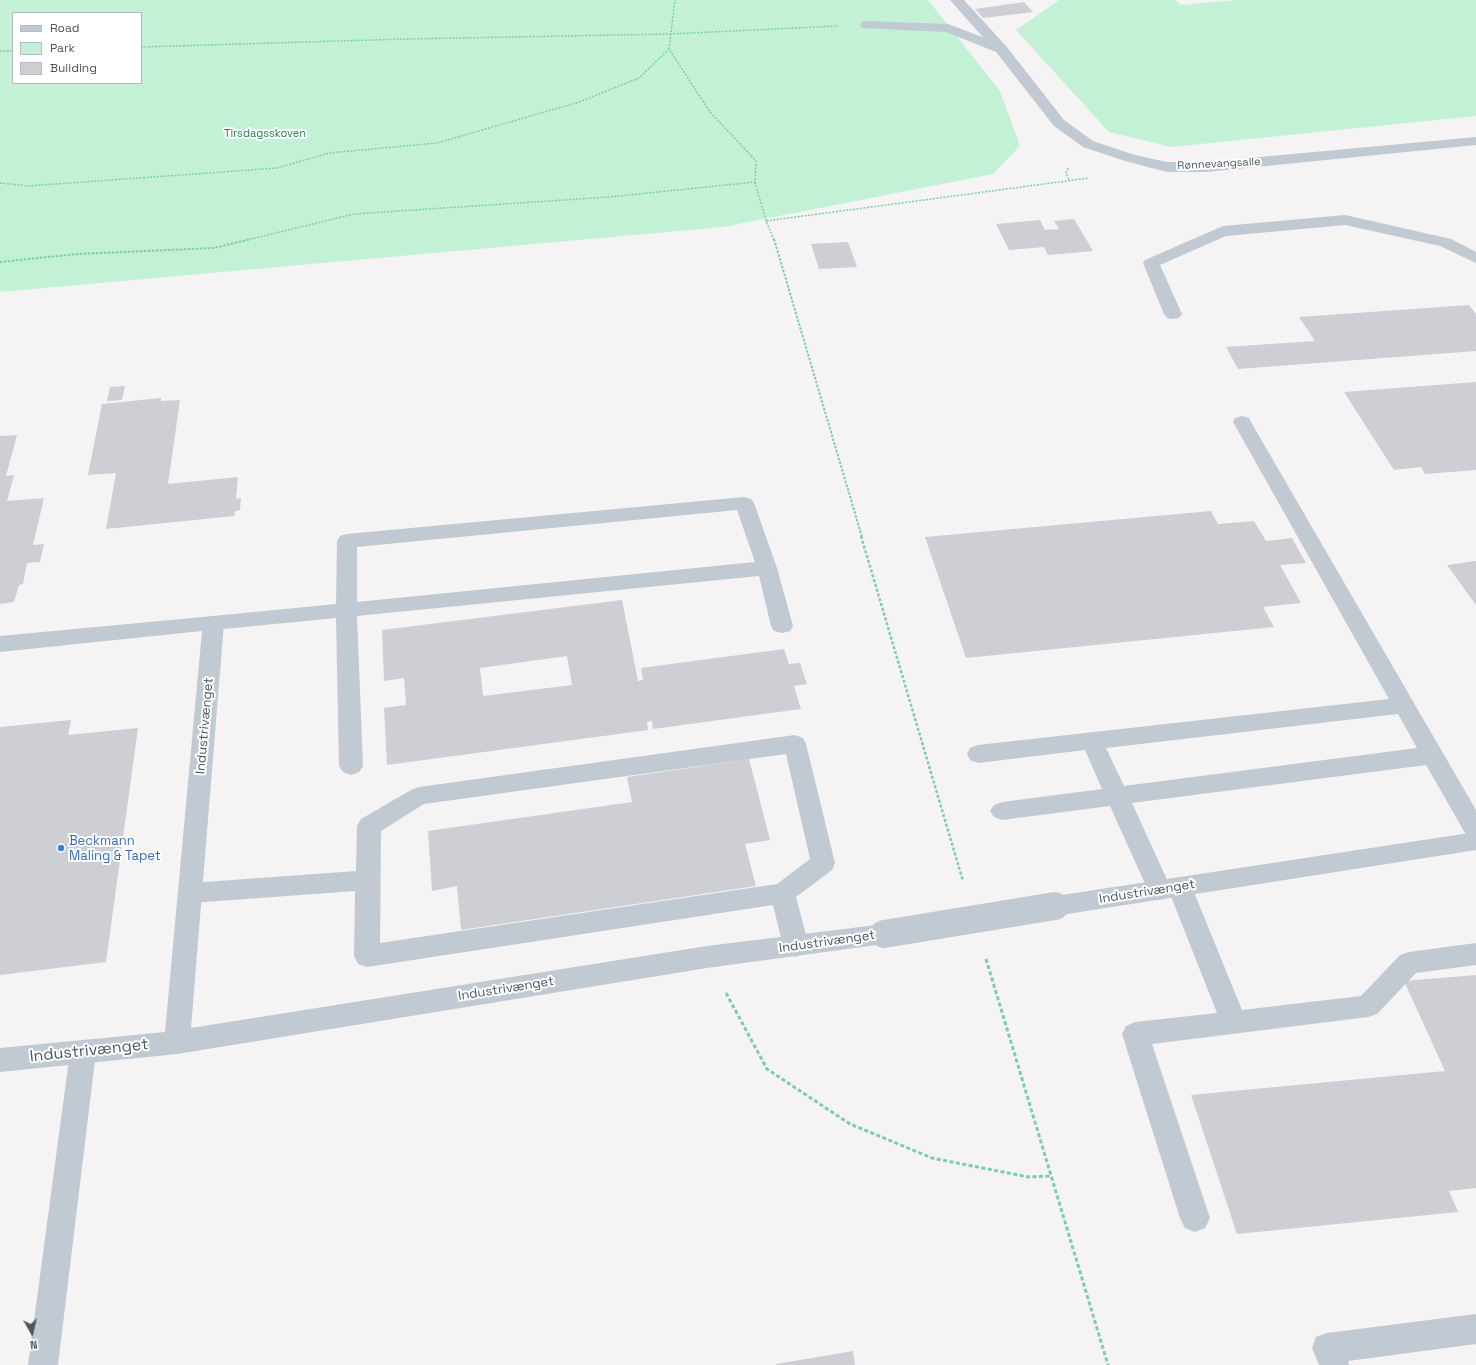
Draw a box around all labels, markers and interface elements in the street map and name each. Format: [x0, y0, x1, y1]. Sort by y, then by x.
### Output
legend [12, 12, 142, 84]
text: Road [50, 20, 79, 36]
text: Park [50, 40, 75, 56]
text: Building [50, 60, 97, 76]
park label: Tirsdagsskoven [224, 127, 306, 141]
street label: Rønnevangsalle [1177, 155, 1261, 173]
street label: Industrivænget [193, 677, 217, 775]
place label: Beckmann Maling & Tapet [69, 833, 161, 864]
marker: Beckmann Maling & Tapet [56, 843, 66, 853]
street label: Industrivænget [1098, 877, 1196, 907]
street label: Industrivænget [778, 928, 876, 956]
street label: Industrivænget [457, 974, 555, 1004]
street label: Industrivænget [29, 1035, 149, 1067]
north arrow [12, 1313, 52, 1353]
text: N [29, 1337, 38, 1352]

